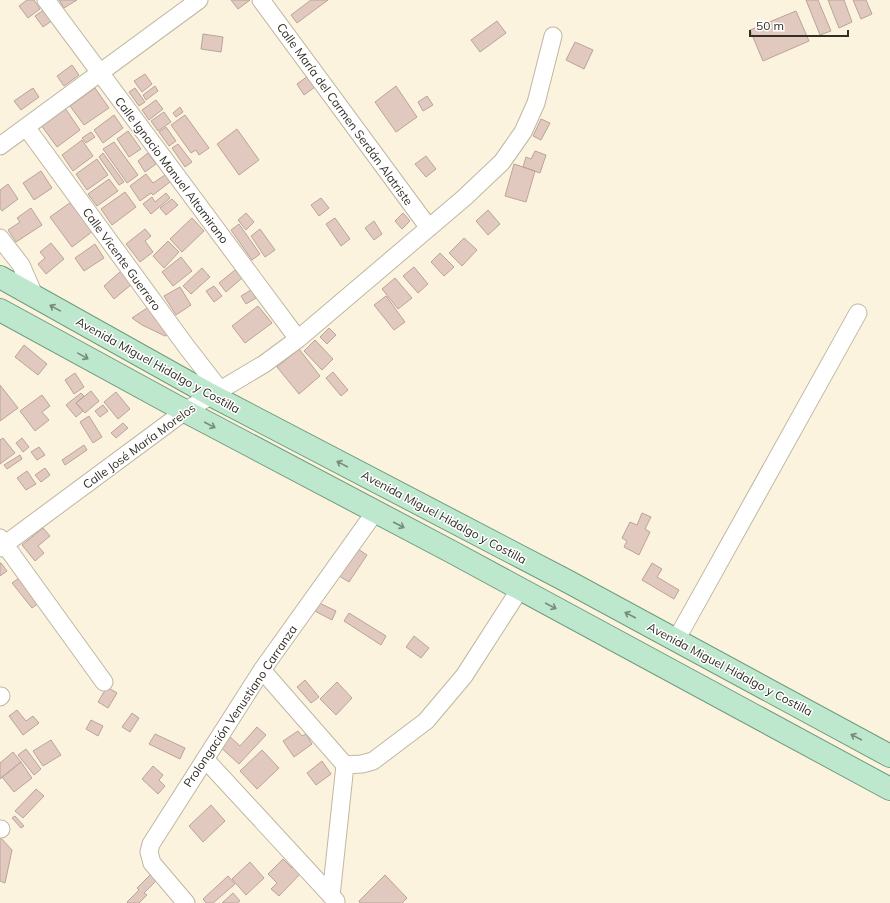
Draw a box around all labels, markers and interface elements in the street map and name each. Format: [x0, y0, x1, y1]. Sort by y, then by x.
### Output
scale bar [750, 12, 848, 38]
text: 50 m [756, 18, 784, 33]
street label: Calle María del Carmen Serdán Alatriste [274, 20, 416, 208]
street label: Calle Ignacio Manuel Altamirano [112, 94, 232, 246]
street label: Calle Vicente Guerrero [80, 205, 164, 313]
one-way arrow [49, 304, 61, 312]
street label: Avenida Miguel Hidalgo y Costilla [73, 314, 243, 416]
one-way arrow [77, 352, 89, 360]
street label: Calle José María Morelos [80, 400, 198, 492]
one-way arrow [203, 421, 215, 429]
one-way arrow [336, 460, 348, 467]
street label: Avenida Miguel Hidalgo y Costilla [359, 467, 529, 567]
one-way arrow [393, 521, 405, 529]
one-way arrow [544, 602, 556, 610]
one-way arrow [625, 611, 637, 619]
street label: Avenida Miguel Hidalgo y Costilla [645, 619, 815, 719]
street label: Prolongación Venustiano Carranza [180, 622, 300, 790]
one-way arrow [850, 733, 862, 740]

